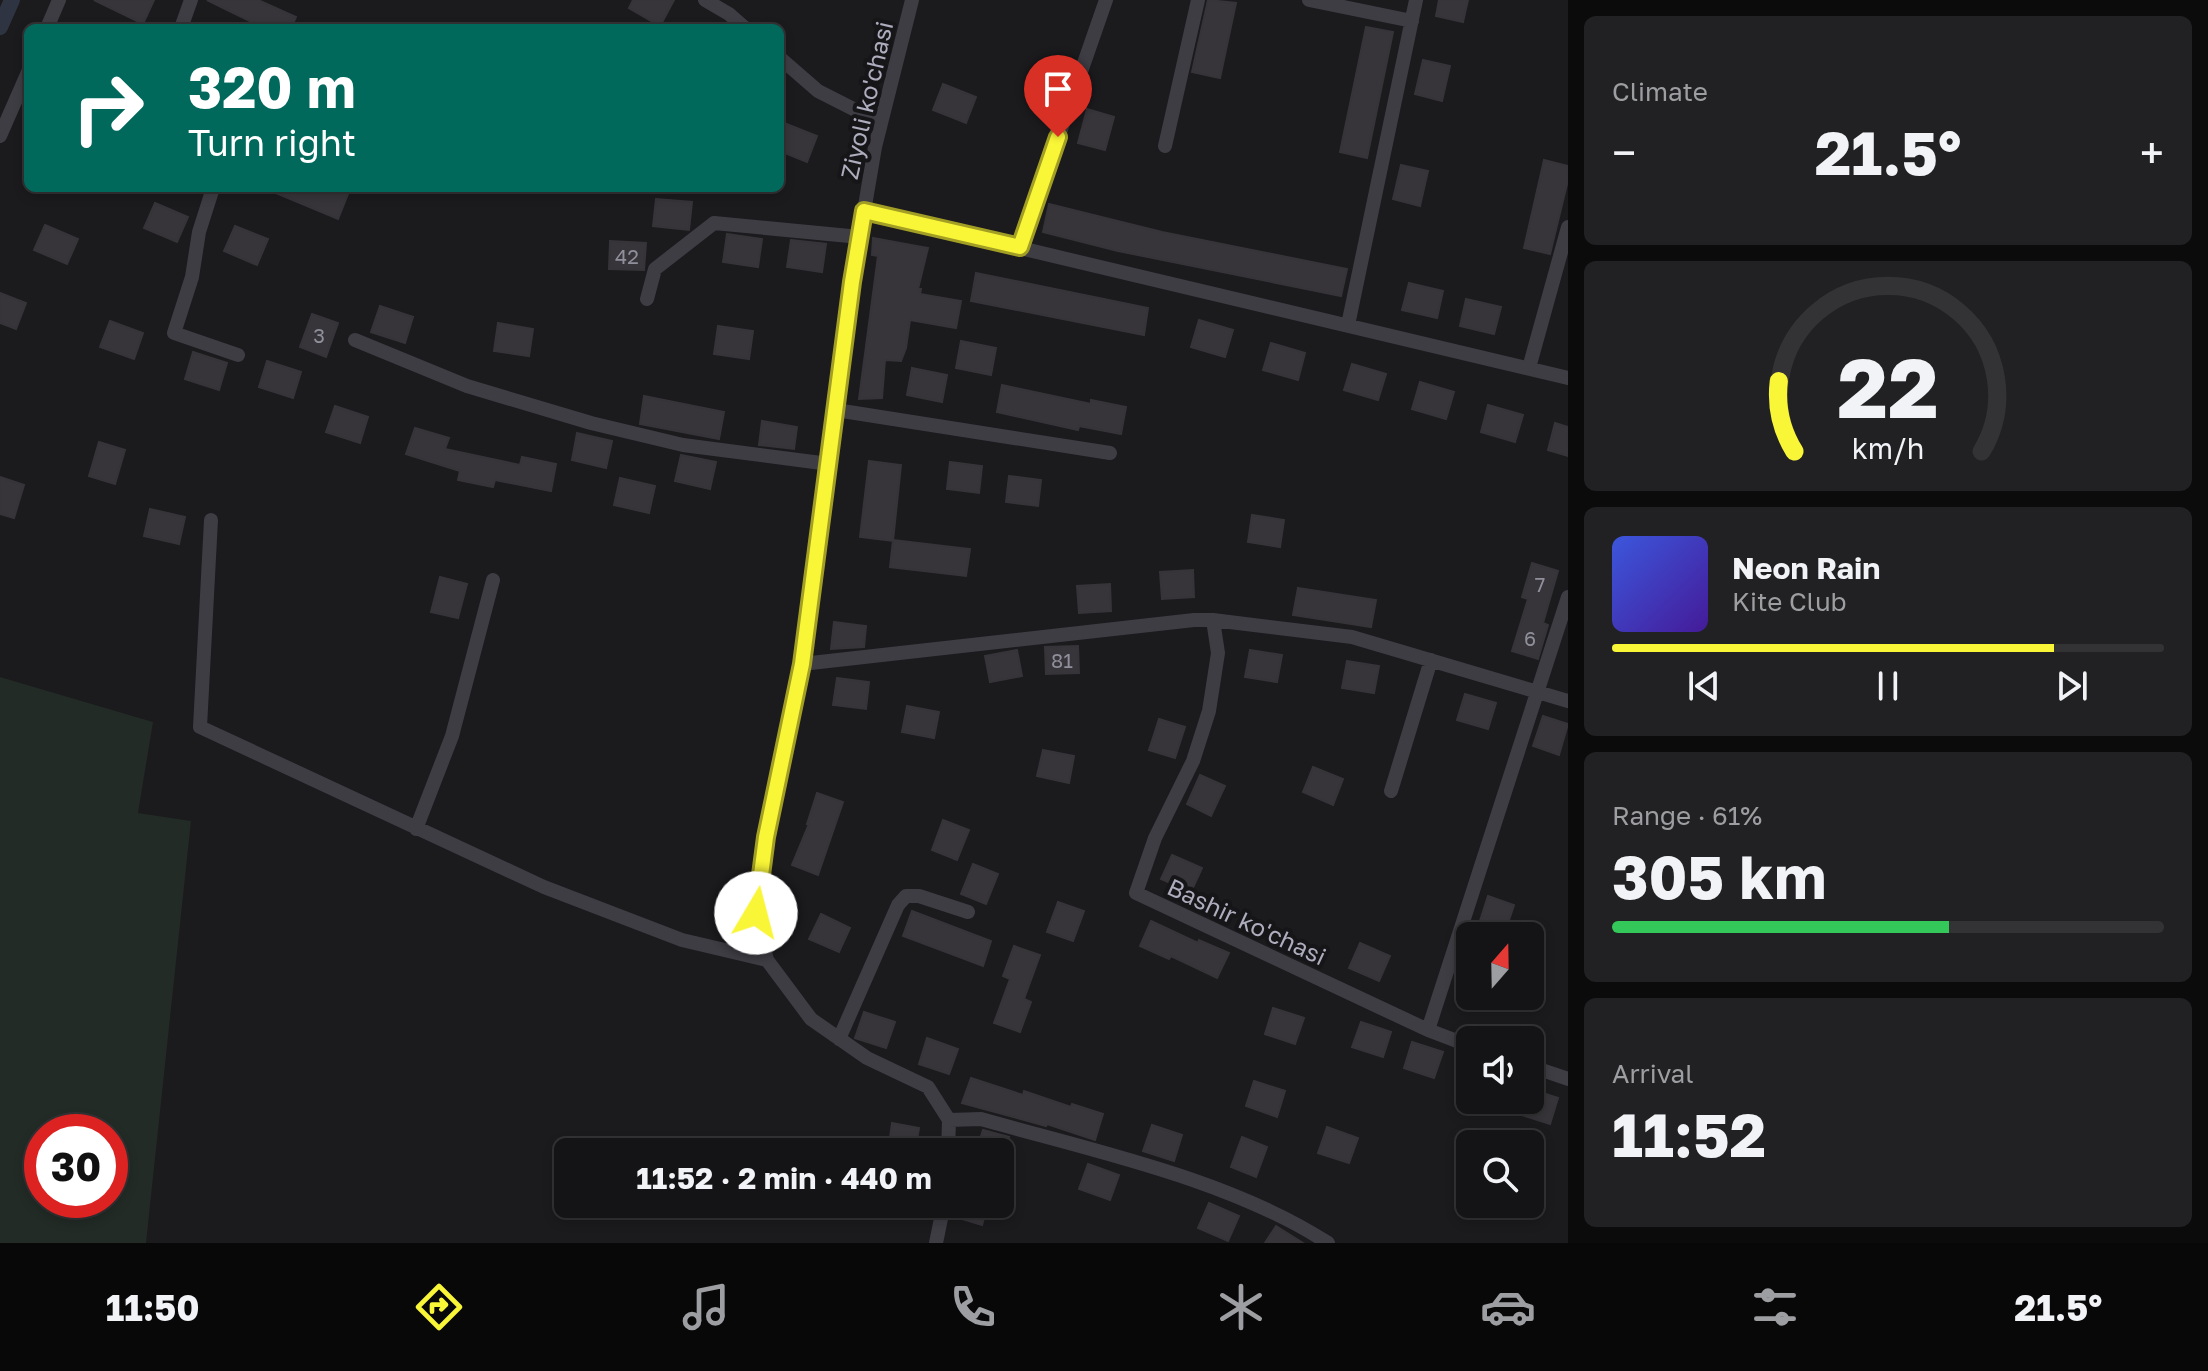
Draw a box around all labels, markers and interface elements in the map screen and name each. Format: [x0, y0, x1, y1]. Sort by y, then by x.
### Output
street label: Ziyoli ko'chasi [834, 18, 898, 182]
text: 320 m [188, 53, 356, 120]
pin [1024, 55, 1092, 137]
icon: right [56, 56, 160, 160]
icon: arrive [1036, 67, 1080, 111]
text: Climate [1612, 76, 1708, 107]
text: 21.5° [1815, 116, 1961, 188]
text: Turn right [188, 121, 356, 164]
text: − [1612, 126, 1636, 179]
text: + [2140, 126, 2164, 179]
house number: 42 [615, 244, 639, 268]
house number: 3 [313, 323, 325, 347]
text: 22 [1837, 336, 1939, 436]
text: km/h [1852, 431, 1924, 465]
text: Neon Rain [1732, 550, 1880, 586]
house number: 7 [1535, 572, 1545, 596]
text: Kite Club [1732, 586, 1847, 617]
house number: 6 [1524, 626, 1536, 650]
house number: 81 [1051, 648, 1073, 672]
icon: previous [1682, 664, 1726, 708]
icon: pause [1866, 664, 1910, 708]
icon: next [2050, 664, 2094, 708]
text: Range · 61% [1612, 800, 1762, 831]
text: 305 km [1612, 840, 1827, 912]
position arrow [714, 871, 798, 955]
street label: Bashir ko'chasi [1163, 872, 1331, 970]
north arrow [1456, 922, 1544, 1010]
map controls [1456, 922, 1544, 1218]
button: sound [1456, 1026, 1544, 1114]
text: Arrival [1612, 1058, 1693, 1089]
text: 11:52 [1612, 1098, 1766, 1170]
speed limit sign: 30 [24, 1114, 128, 1218]
button: search [1456, 1130, 1544, 1218]
text: 11:52 · 2 min · 440 m [636, 1160, 932, 1196]
icon: directions [411, 1279, 467, 1335]
icon: music [678, 1279, 734, 1335]
icon: phone [945, 1279, 1001, 1335]
icon: climate [1213, 1279, 1269, 1335]
icon: car [1480, 1279, 1536, 1335]
icon: filters [1747, 1279, 1803, 1335]
text: 11:50 [106, 1286, 200, 1329]
text: 21.5° [2014, 1286, 2102, 1329]

